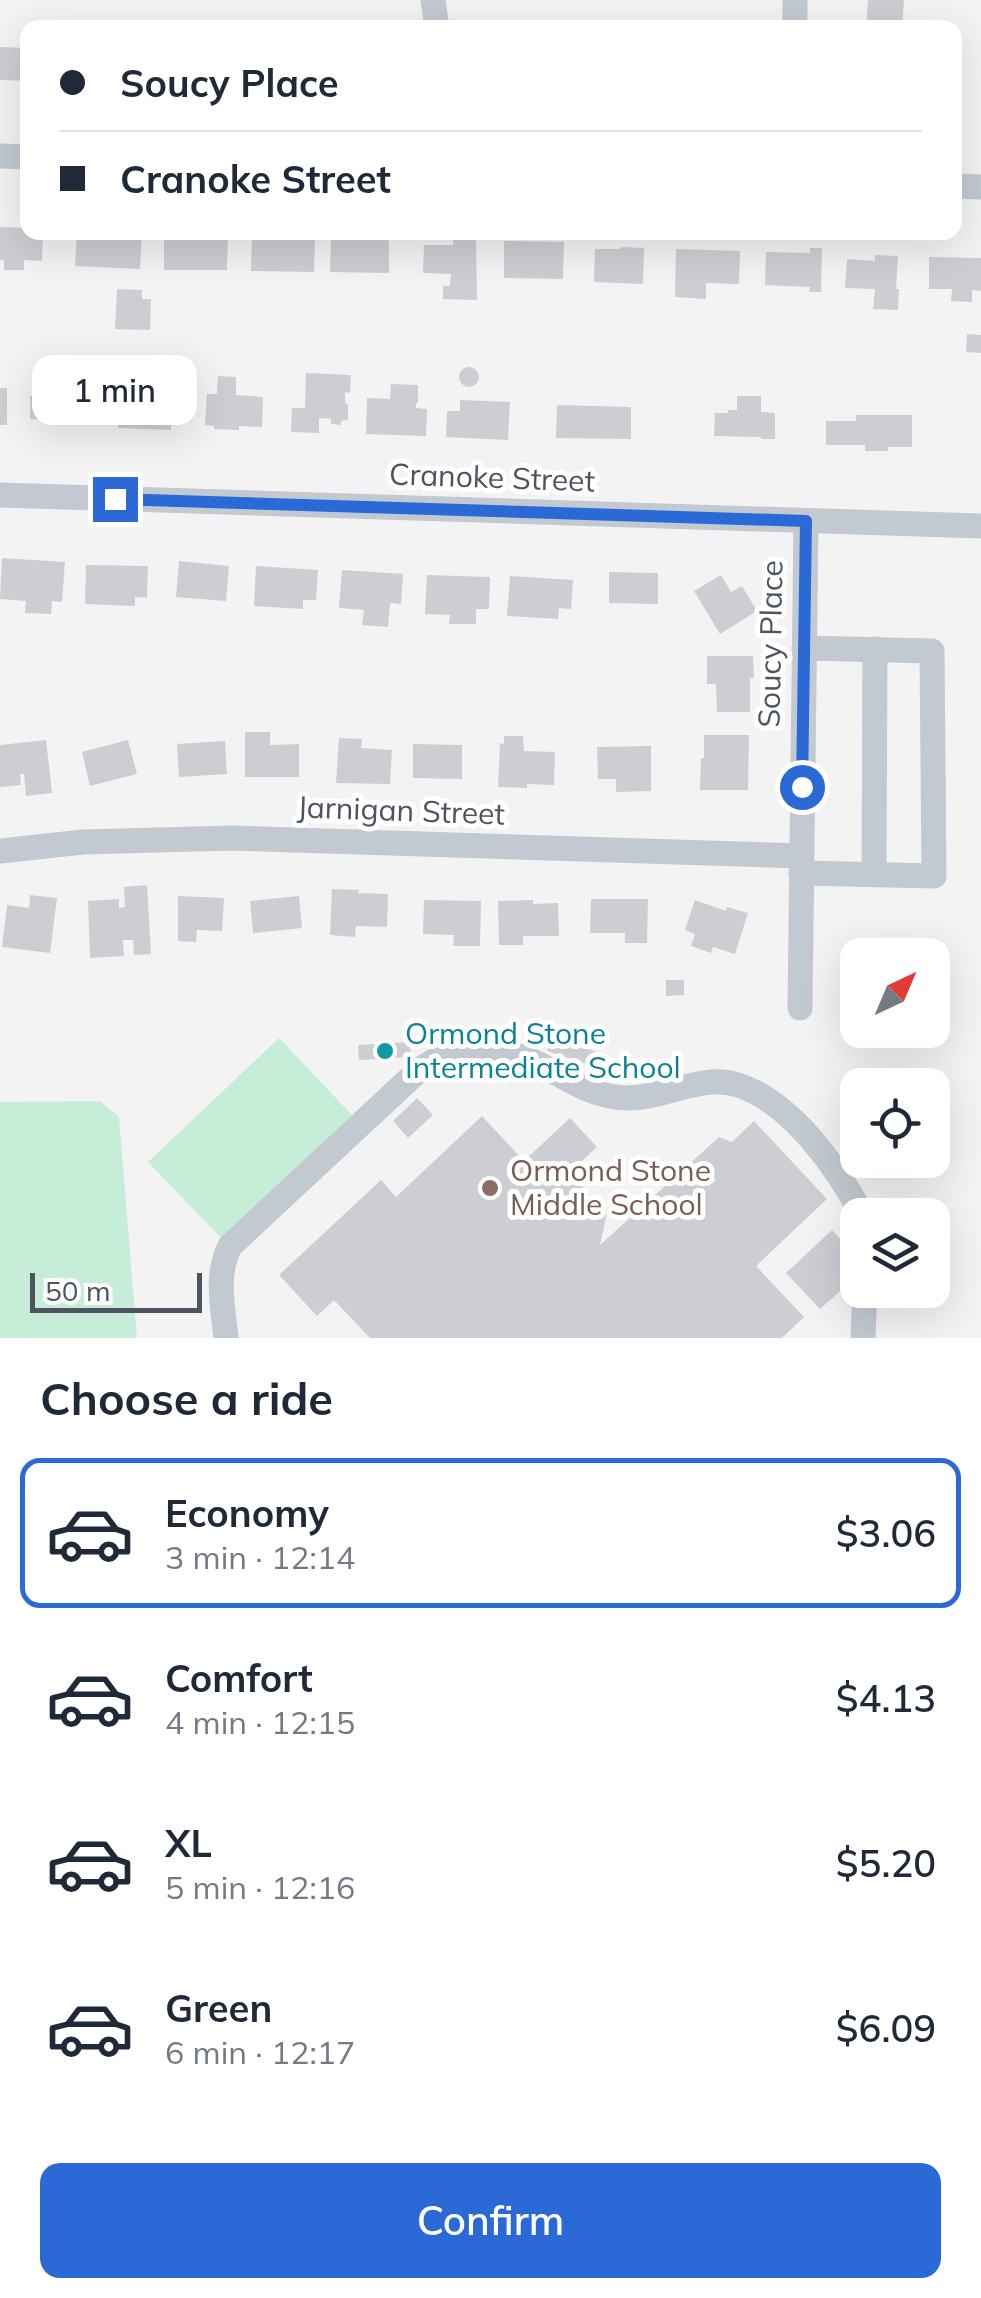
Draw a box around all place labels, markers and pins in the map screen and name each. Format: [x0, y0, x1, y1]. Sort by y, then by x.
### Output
place label: Ormond Stone Intermediate School [405, 1014, 681, 1086]
marker: Ormond Stone Intermediate School [374, 1040, 396, 1062]
place label: Ormond Stone Middle School [510, 1151, 711, 1223]
marker: Ormond Stone Middle School [479, 1177, 501, 1199]

